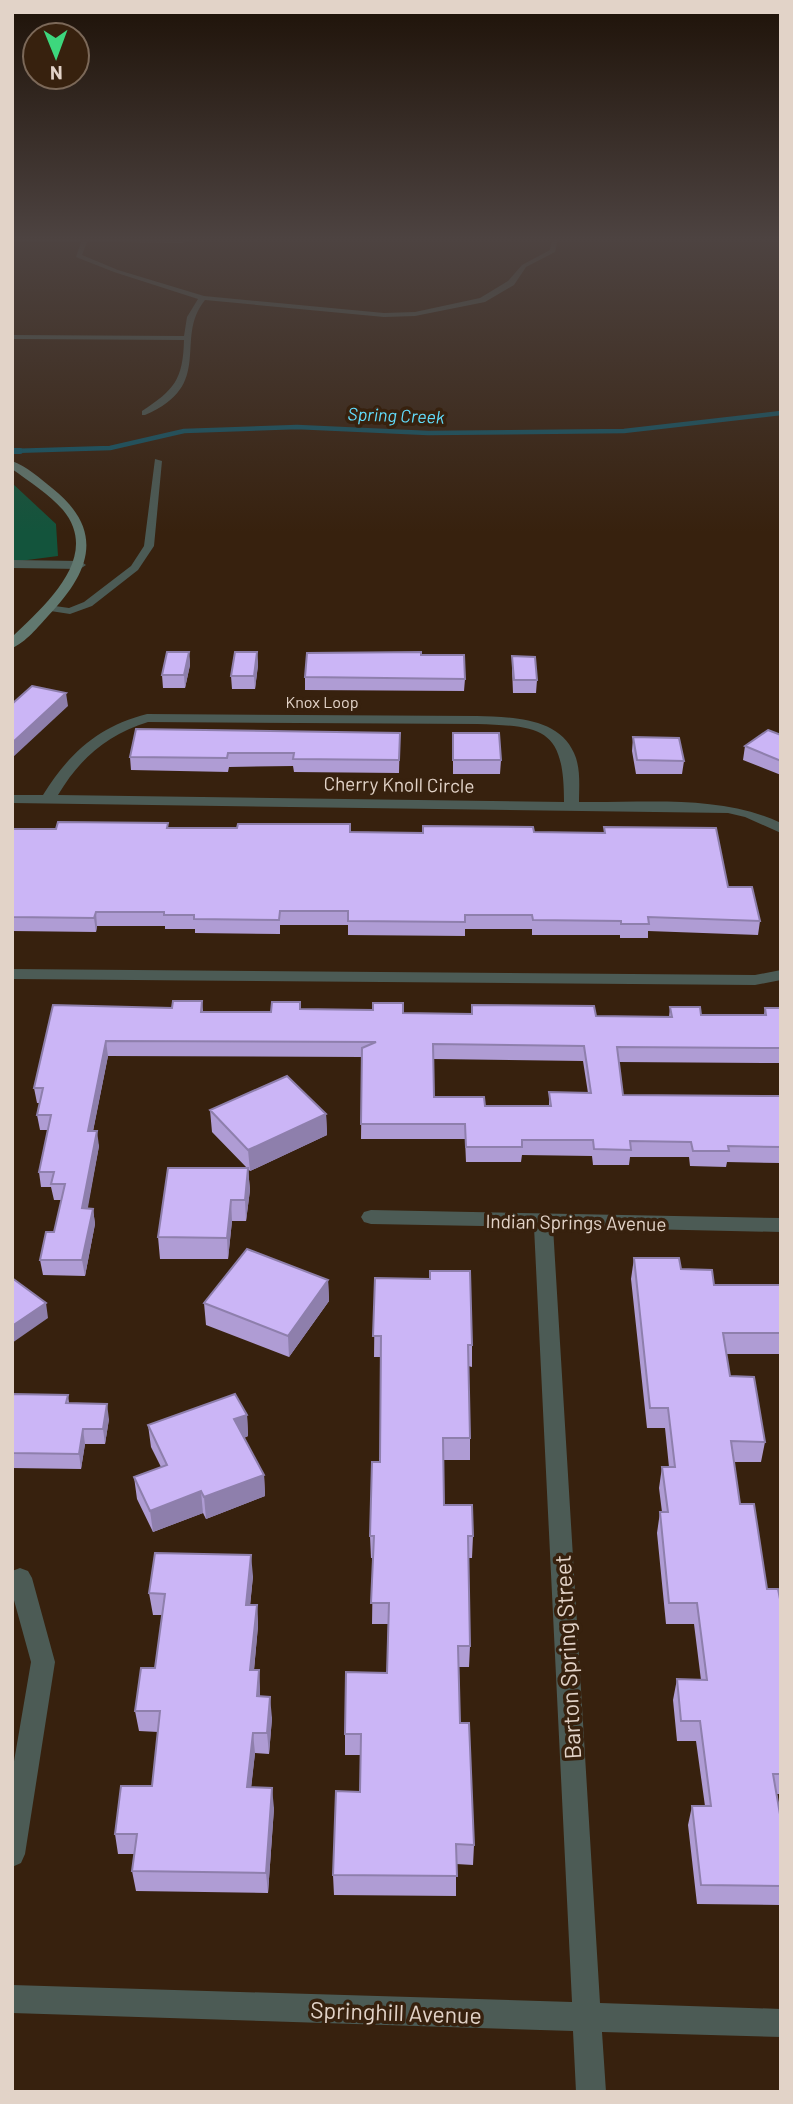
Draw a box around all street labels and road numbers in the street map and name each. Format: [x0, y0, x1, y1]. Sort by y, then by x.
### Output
street label: Knox Loop [285, 692, 359, 711]
street label: Cherry Knoll Circle [323, 771, 475, 797]
street label: Indian Springs Avenue [485, 1209, 667, 1235]
street label: Barton Spring Street [548, 1554, 586, 1760]
street label: Springhill Avenue [310, 1995, 482, 2029]

